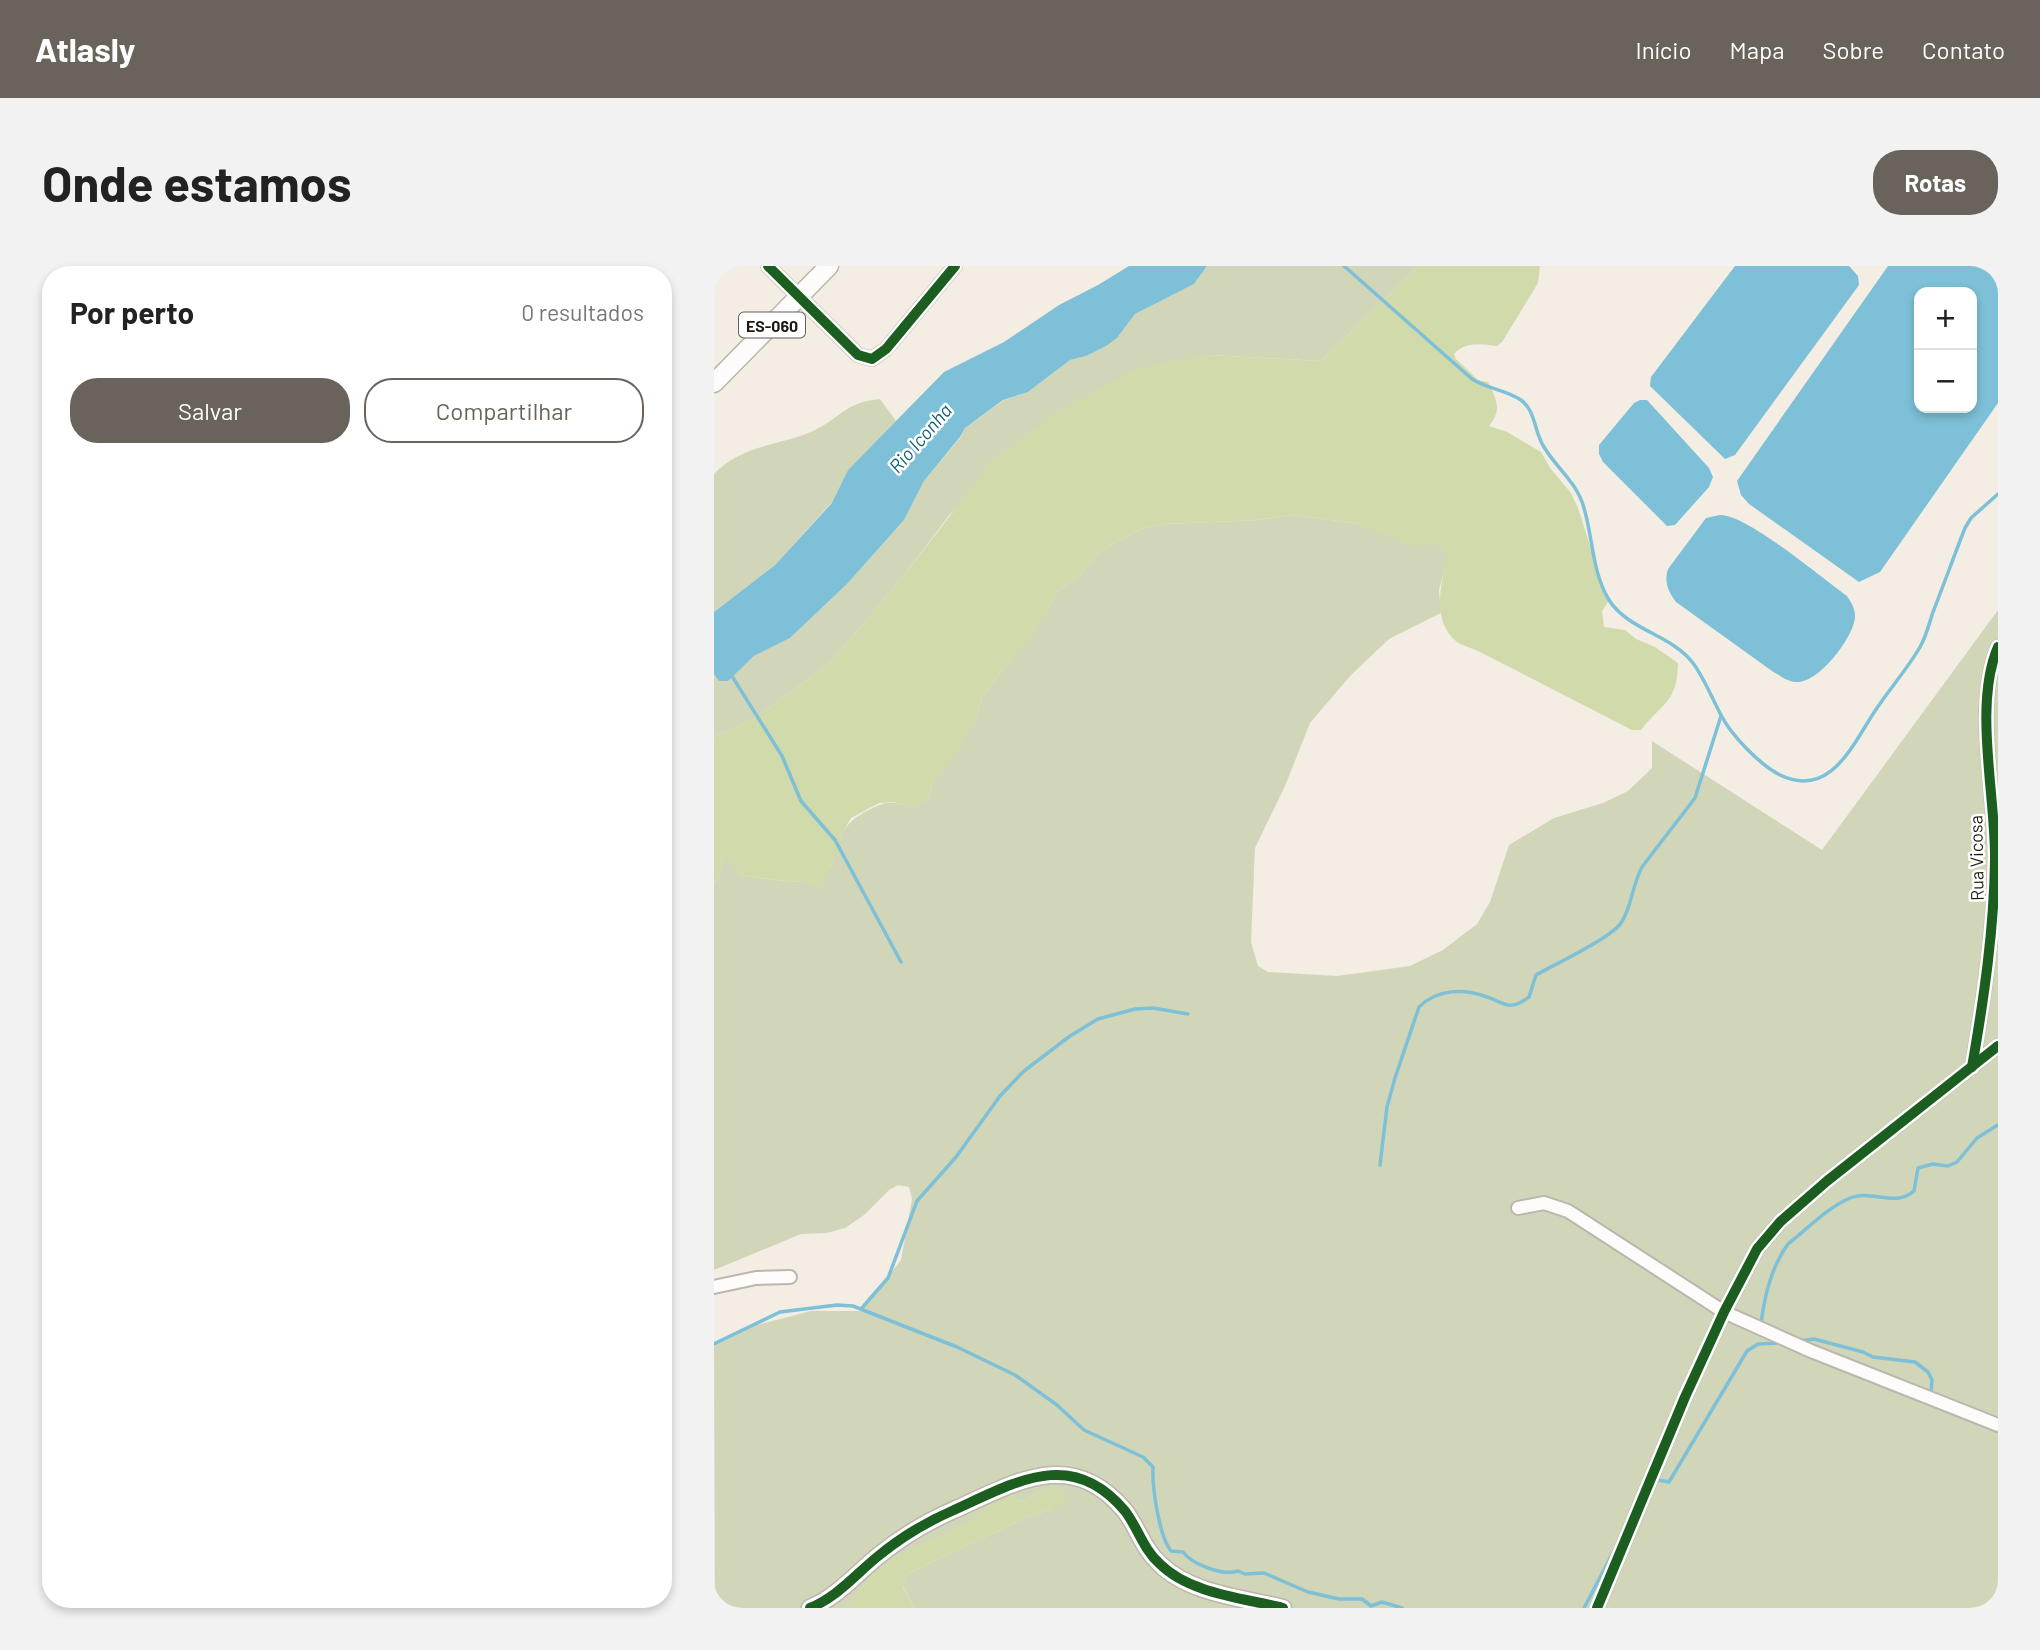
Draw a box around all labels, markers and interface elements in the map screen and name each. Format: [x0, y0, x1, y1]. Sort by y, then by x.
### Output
text: Atlasly [35, 29, 135, 69]
text: Início [1636, 35, 1692, 64]
text: Mapa [1730, 35, 1784, 64]
text: Sobre [1822, 35, 1884, 64]
text: Contato [1922, 35, 2005, 64]
button: Rotas [1873, 150, 1998, 215]
text: Onde estamos [42, 153, 351, 212]
map controls [1914, 287, 1977, 413]
button: + [1914, 287, 1977, 350]
text: Por perto [70, 294, 194, 330]
text: 0 resultados [521, 298, 644, 326]
road number: ES-060 [739, 312, 805, 338]
button: − [1914, 350, 1977, 413]
button: Salvar [70, 378, 350, 443]
button: Compartilhar [364, 378, 644, 443]
water label: Rio Iconha [884, 399, 956, 477]
street label: Rua Vicosa [1964, 815, 1988, 901]

